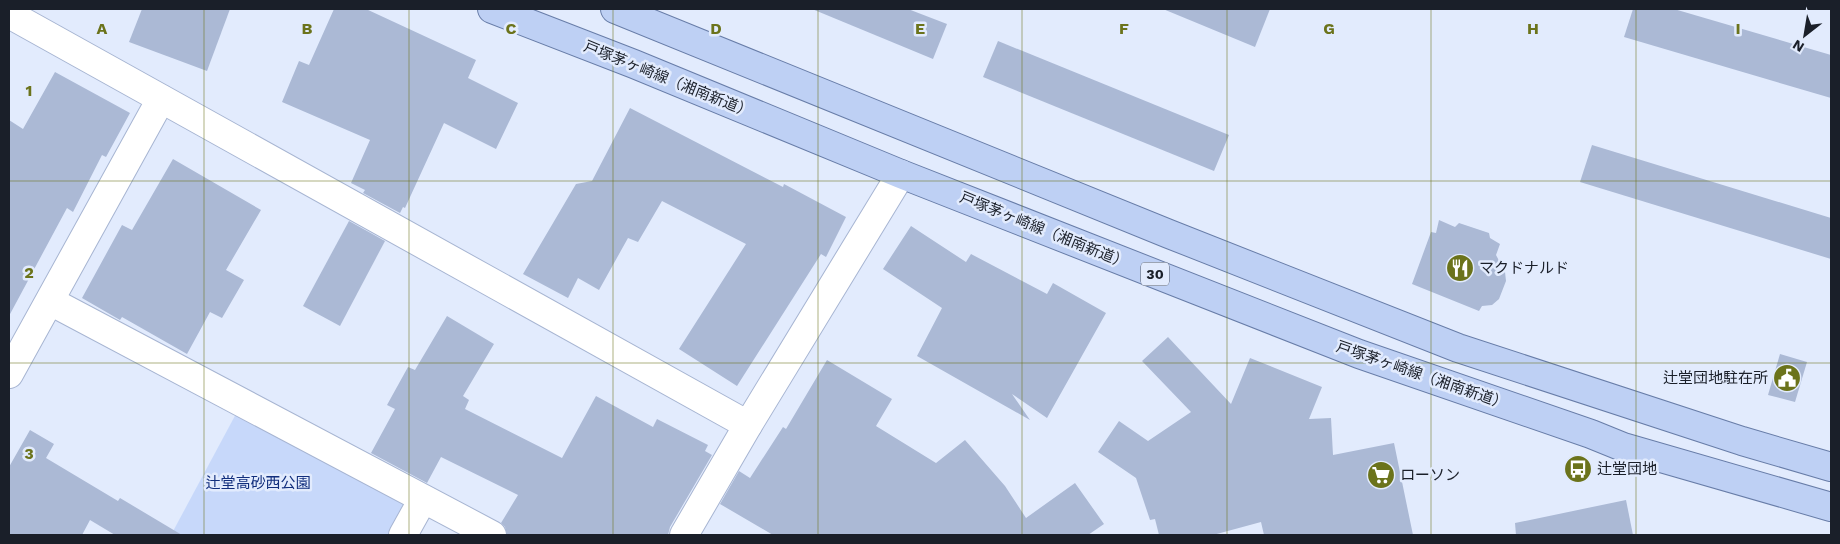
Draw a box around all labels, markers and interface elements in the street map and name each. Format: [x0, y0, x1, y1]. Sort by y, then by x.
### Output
north arrow [1780, 10, 1830, 60]
text: A [97, 19, 108, 38]
text: B [302, 19, 313, 38]
text: C [506, 19, 517, 38]
text: D [710, 19, 722, 38]
text: E [915, 19, 925, 38]
text: F [1119, 19, 1129, 38]
text: G [1323, 19, 1335, 38]
text: H [1527, 19, 1539, 38]
text: I [1735, 19, 1741, 38]
street label: 戸塚茅ヶ崎線（湘南新道） [581, 37, 755, 121]
text: N [1790, 37, 1807, 56]
text: 1 [26, 81, 32, 100]
street label: 戸塚茅ヶ崎線（湘南新道） [957, 188, 1131, 272]
restaurant icon: マクドナルド [1445, 253, 1475, 283]
place label: マクドナルド [1479, 259, 1569, 277]
road number: 30 [1141, 262, 1169, 286]
text: 2 [24, 263, 34, 282]
street label: 戸塚茅ヶ崎線（湘南新道） [1334, 337, 1510, 413]
public building icon: 辻堂団地駐在所 [1772, 363, 1802, 393]
place label: 辻堂団地駐在所 [1663, 369, 1768, 387]
text: 3 [24, 444, 34, 463]
bus stop icon: 辻堂団地 [1563, 454, 1593, 484]
supermarket icon: ローソン [1366, 460, 1396, 490]
place label: 辻堂団地 [1597, 460, 1657, 478]
place label: ローソン [1400, 466, 1460, 484]
park label: 辻堂高砂西公園 [205, 474, 311, 492]

